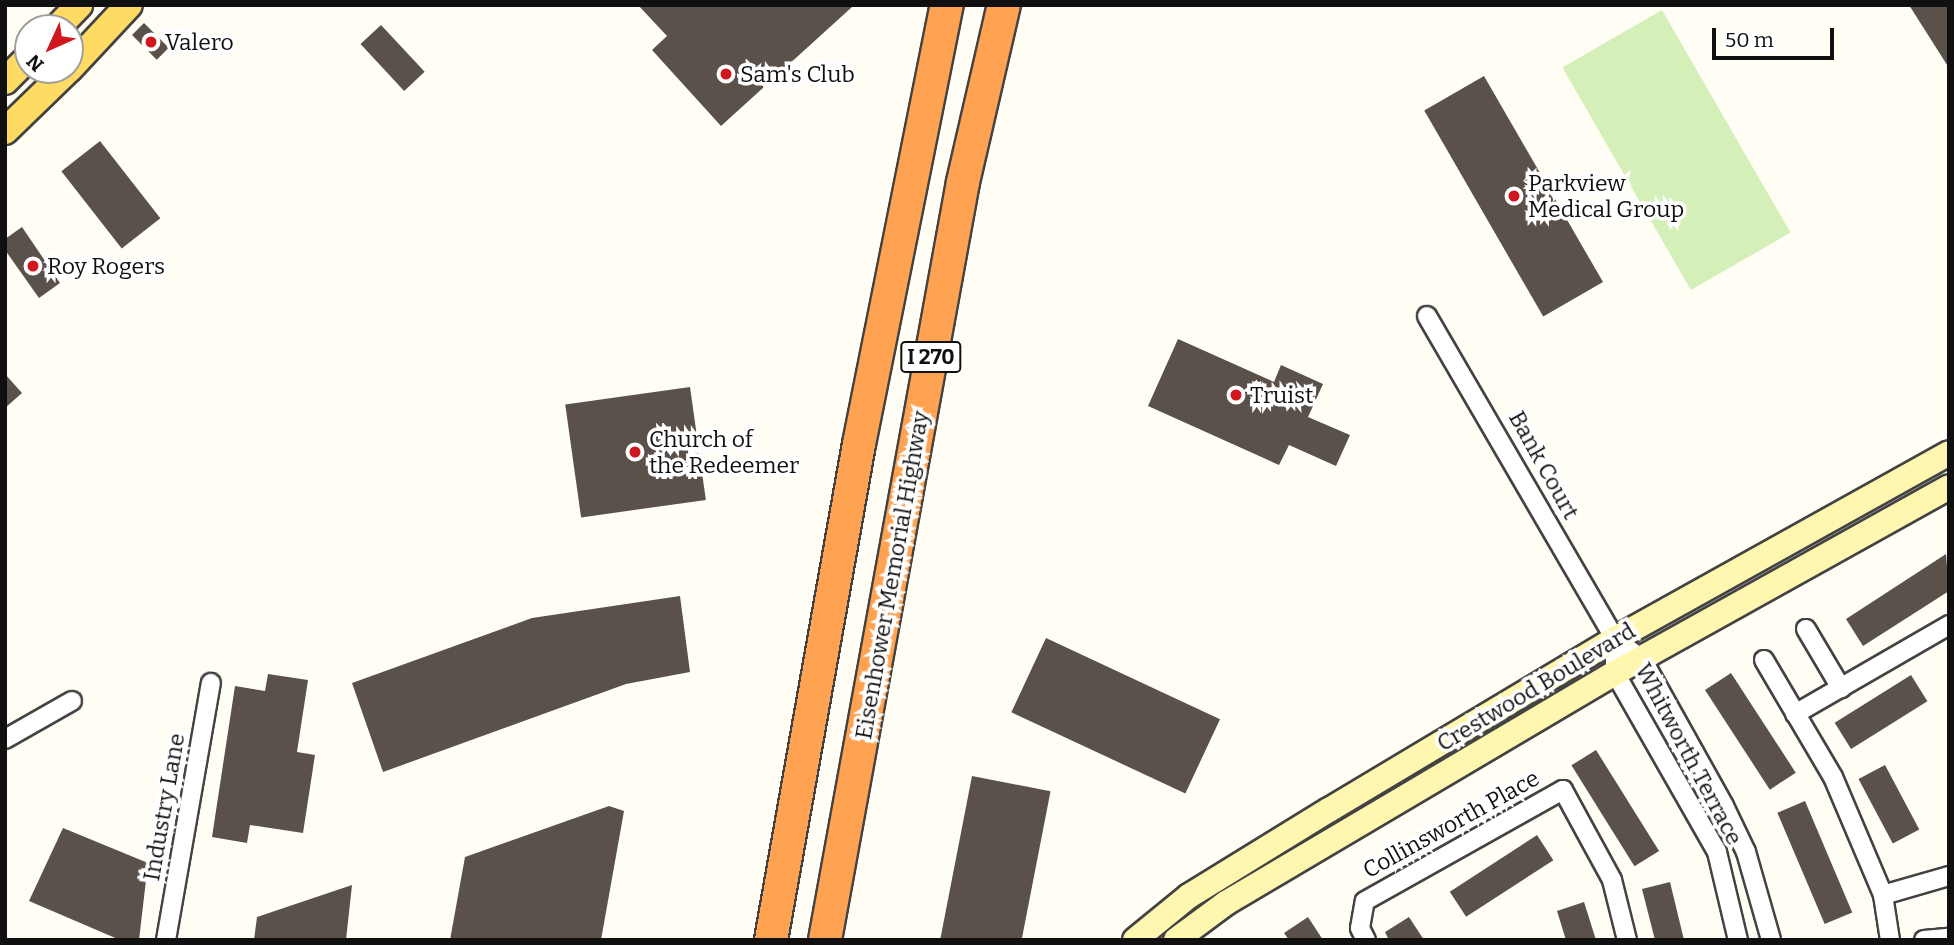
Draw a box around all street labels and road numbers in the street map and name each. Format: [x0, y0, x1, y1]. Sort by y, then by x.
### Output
road number: I 270 [900, 340, 962, 374]
street label: Bank Court [1503, 406, 1585, 524]
street label: Eisenhower Memorial Highway [850, 409, 934, 741]
street label: Crestwood Boulevard [1432, 617, 1640, 757]
street label: Whitworth Terrace [1629, 659, 1749, 849]
street label: Industry Lane [137, 731, 191, 883]
street label: Collinsworth Place [1358, 764, 1544, 884]

